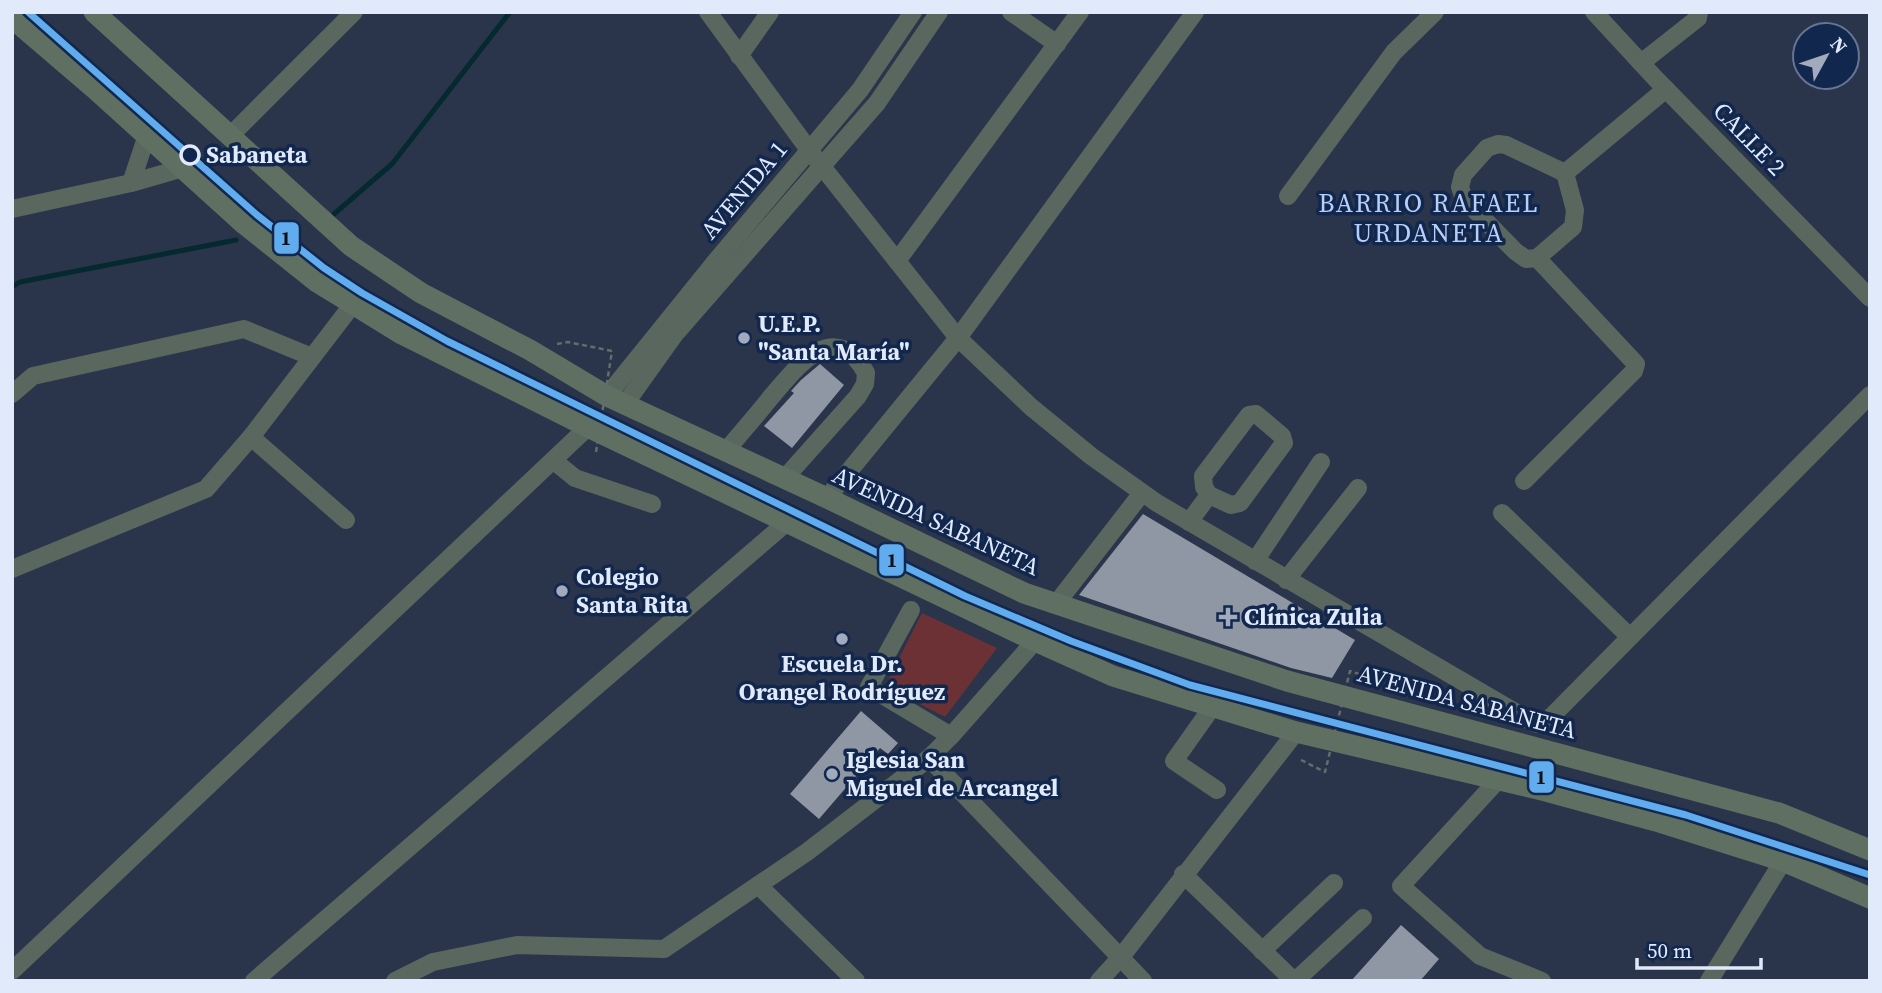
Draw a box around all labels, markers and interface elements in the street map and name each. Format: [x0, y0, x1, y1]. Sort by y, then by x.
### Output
north arrow [1791, 21, 1861, 91]
text: N [1825, 31, 1854, 59]
street label: CALLE 2 [1706, 95, 1793, 183]
street label: AVENIDA 1 [693, 133, 795, 246]
place label: Sabaneta [206, 138, 308, 171]
marker: Sabaneta [180, 145, 200, 165]
district label: BARRIO RAFAEL URDANETA [1318, 185, 1540, 251]
line badge: 1 [273, 221, 300, 255]
text: 1 [281, 225, 291, 251]
place label: U.E.P. "Santa María" [758, 307, 910, 368]
marker: U.E.P. "Santa María" [736, 330, 752, 346]
street label: AVENIDA SABANETA [827, 458, 1045, 583]
line badge: 1 [878, 543, 905, 577]
text: 1 [887, 547, 897, 573]
place label: Colegio Santa Rita [576, 560, 688, 621]
marker: Colegio Santa Rita [554, 583, 570, 599]
place label: Clínica Zulia [1244, 600, 1383, 633]
marker: Clínica Zulia [1218, 607, 1238, 627]
marker: Escuela Dr. Orangel Rodríguez [834, 631, 850, 647]
place label: Escuela Dr. Orangel Rodríguez [739, 647, 945, 708]
street label: AVENIDA SABANETA [1354, 656, 1580, 747]
place label: Iglesia San Miguel de Arcangel [846, 743, 1059, 804]
line badge: 1 [1528, 760, 1555, 794]
text: 1 [1536, 764, 1546, 790]
marker: Iglesia San Miguel de Arcangel [824, 766, 840, 782]
scale bar [1637, 926, 1761, 970]
text: 50 m [1647, 936, 1692, 965]

